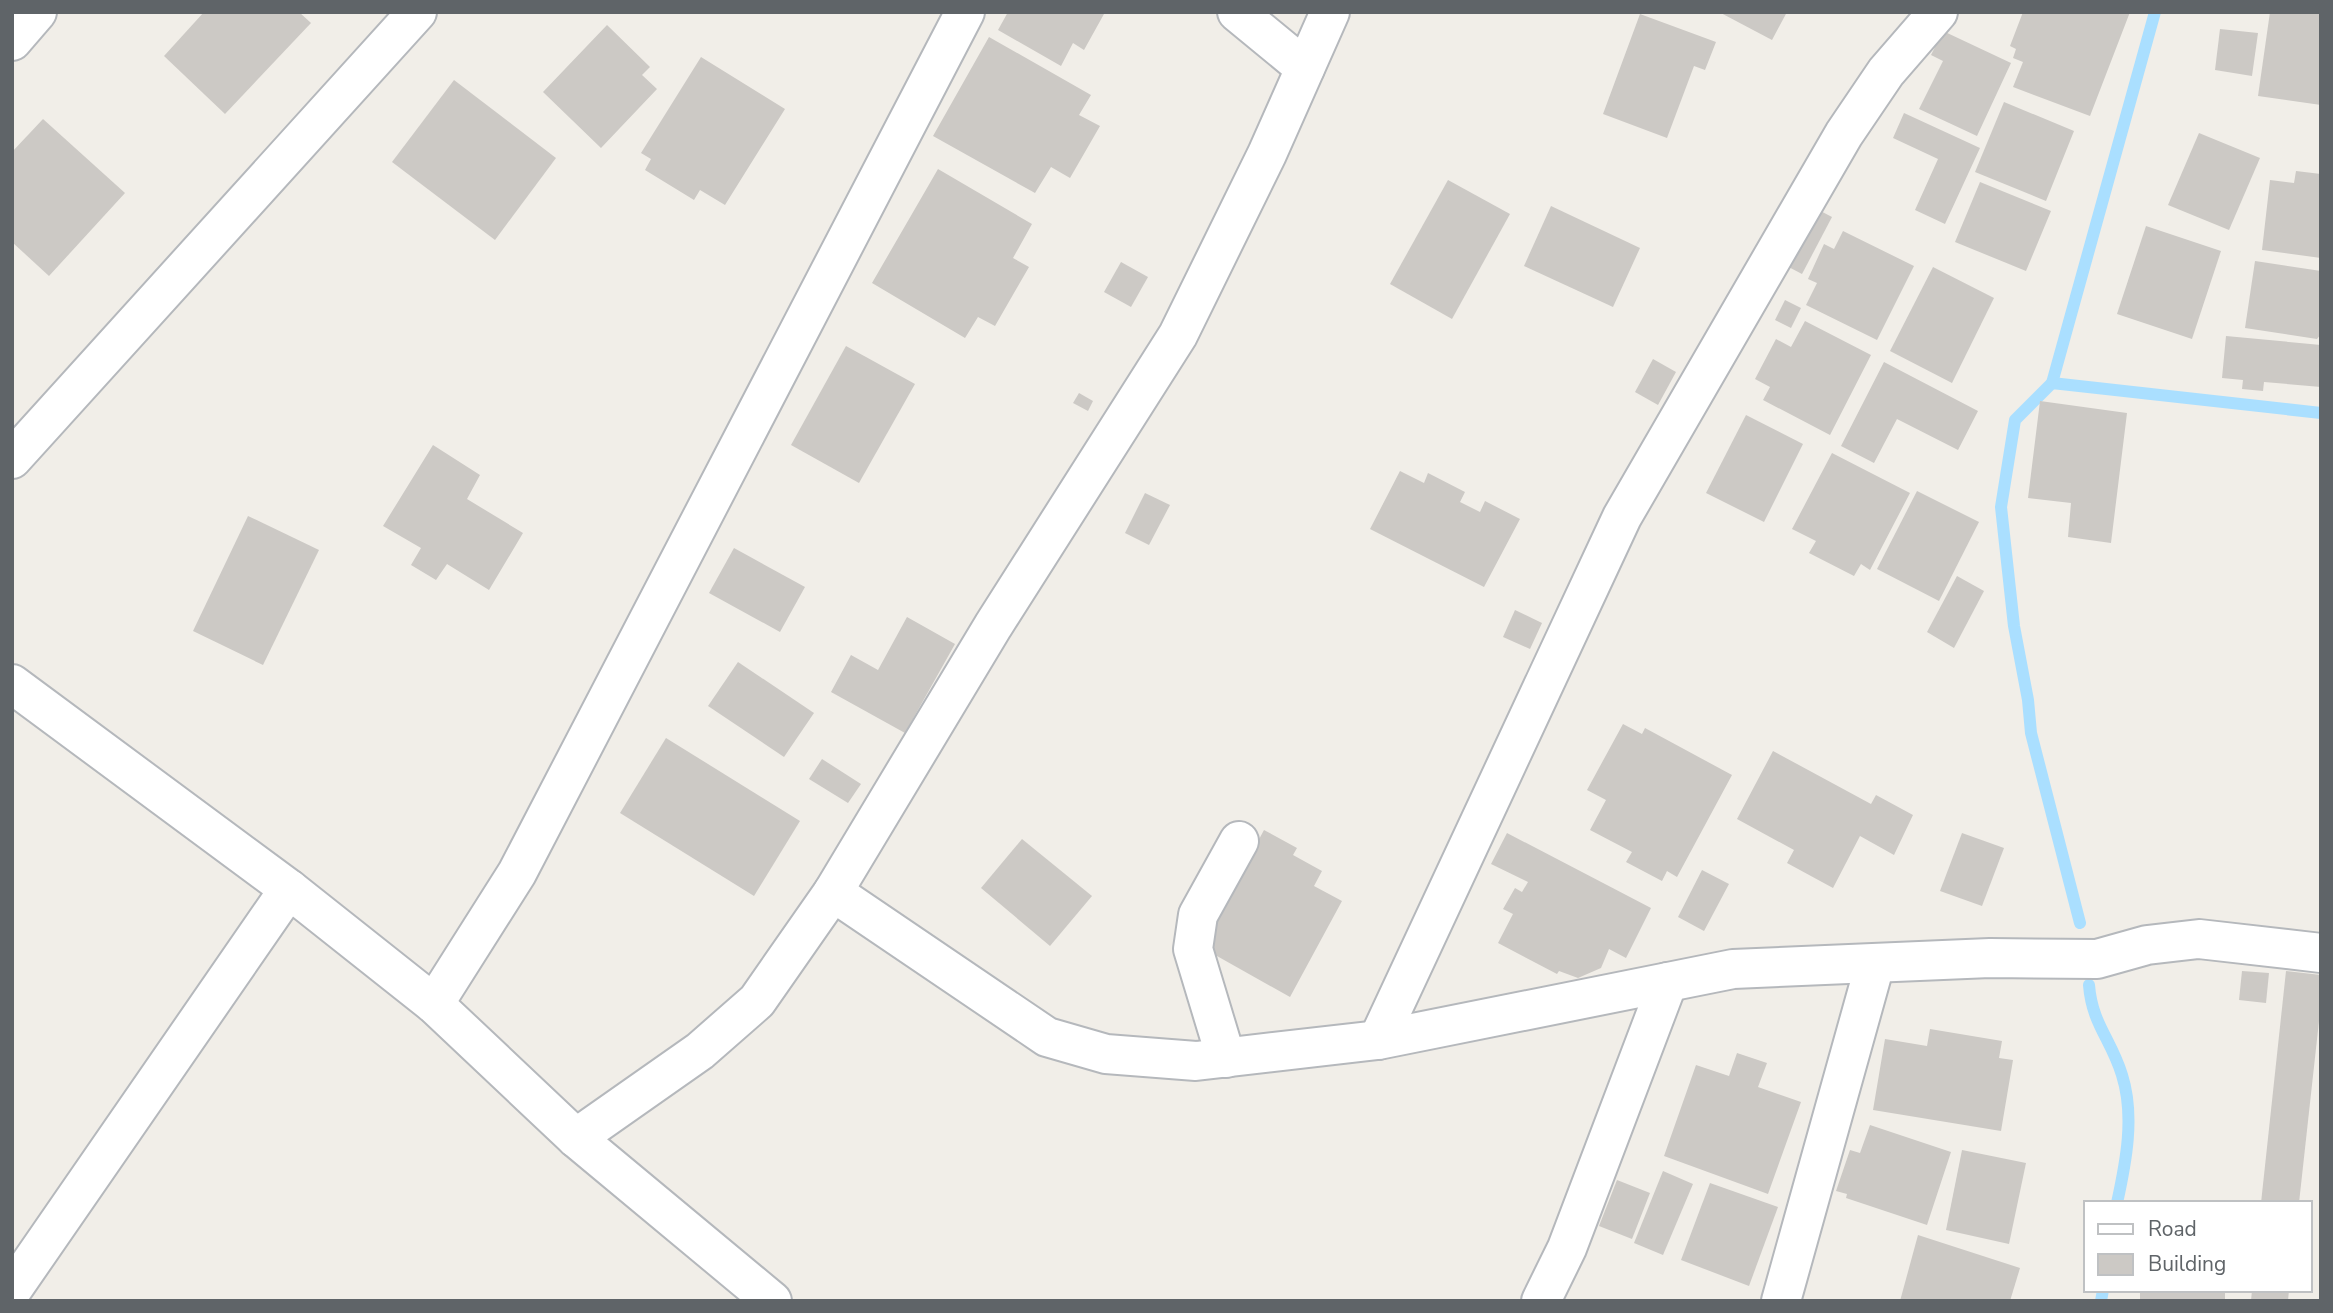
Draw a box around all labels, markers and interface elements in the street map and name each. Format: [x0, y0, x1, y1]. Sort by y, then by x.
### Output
legend [2084, 1201, 2312, 1292]
text: Road [2148, 1215, 2197, 1243]
text: Building [2148, 1250, 2226, 1278]

